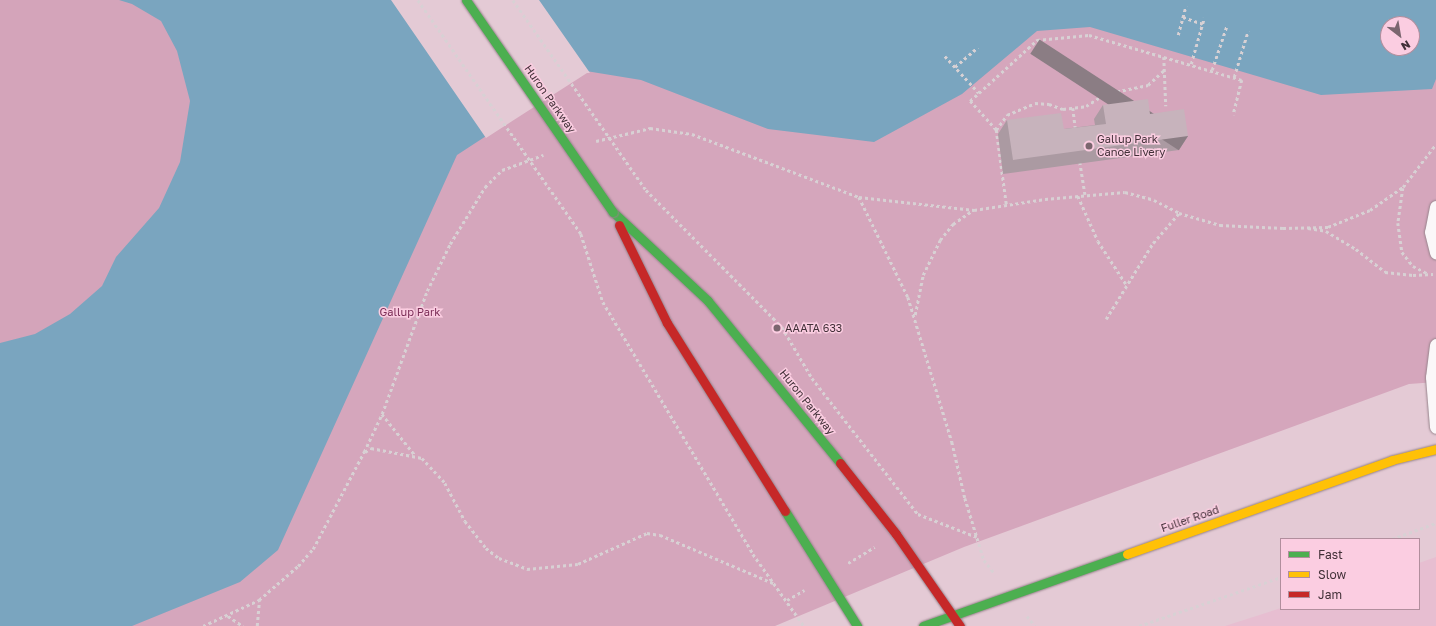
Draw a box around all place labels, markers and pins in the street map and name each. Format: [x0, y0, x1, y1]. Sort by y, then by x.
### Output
place label: Gallup Park Canoe Livery [1097, 133, 1166, 159]
marker: Gallup Park Canoe Livery [1084, 141, 1094, 151]
place label: AAATA 633 [785, 321, 842, 335]
marker: AAATA 633 [772, 323, 782, 333]

